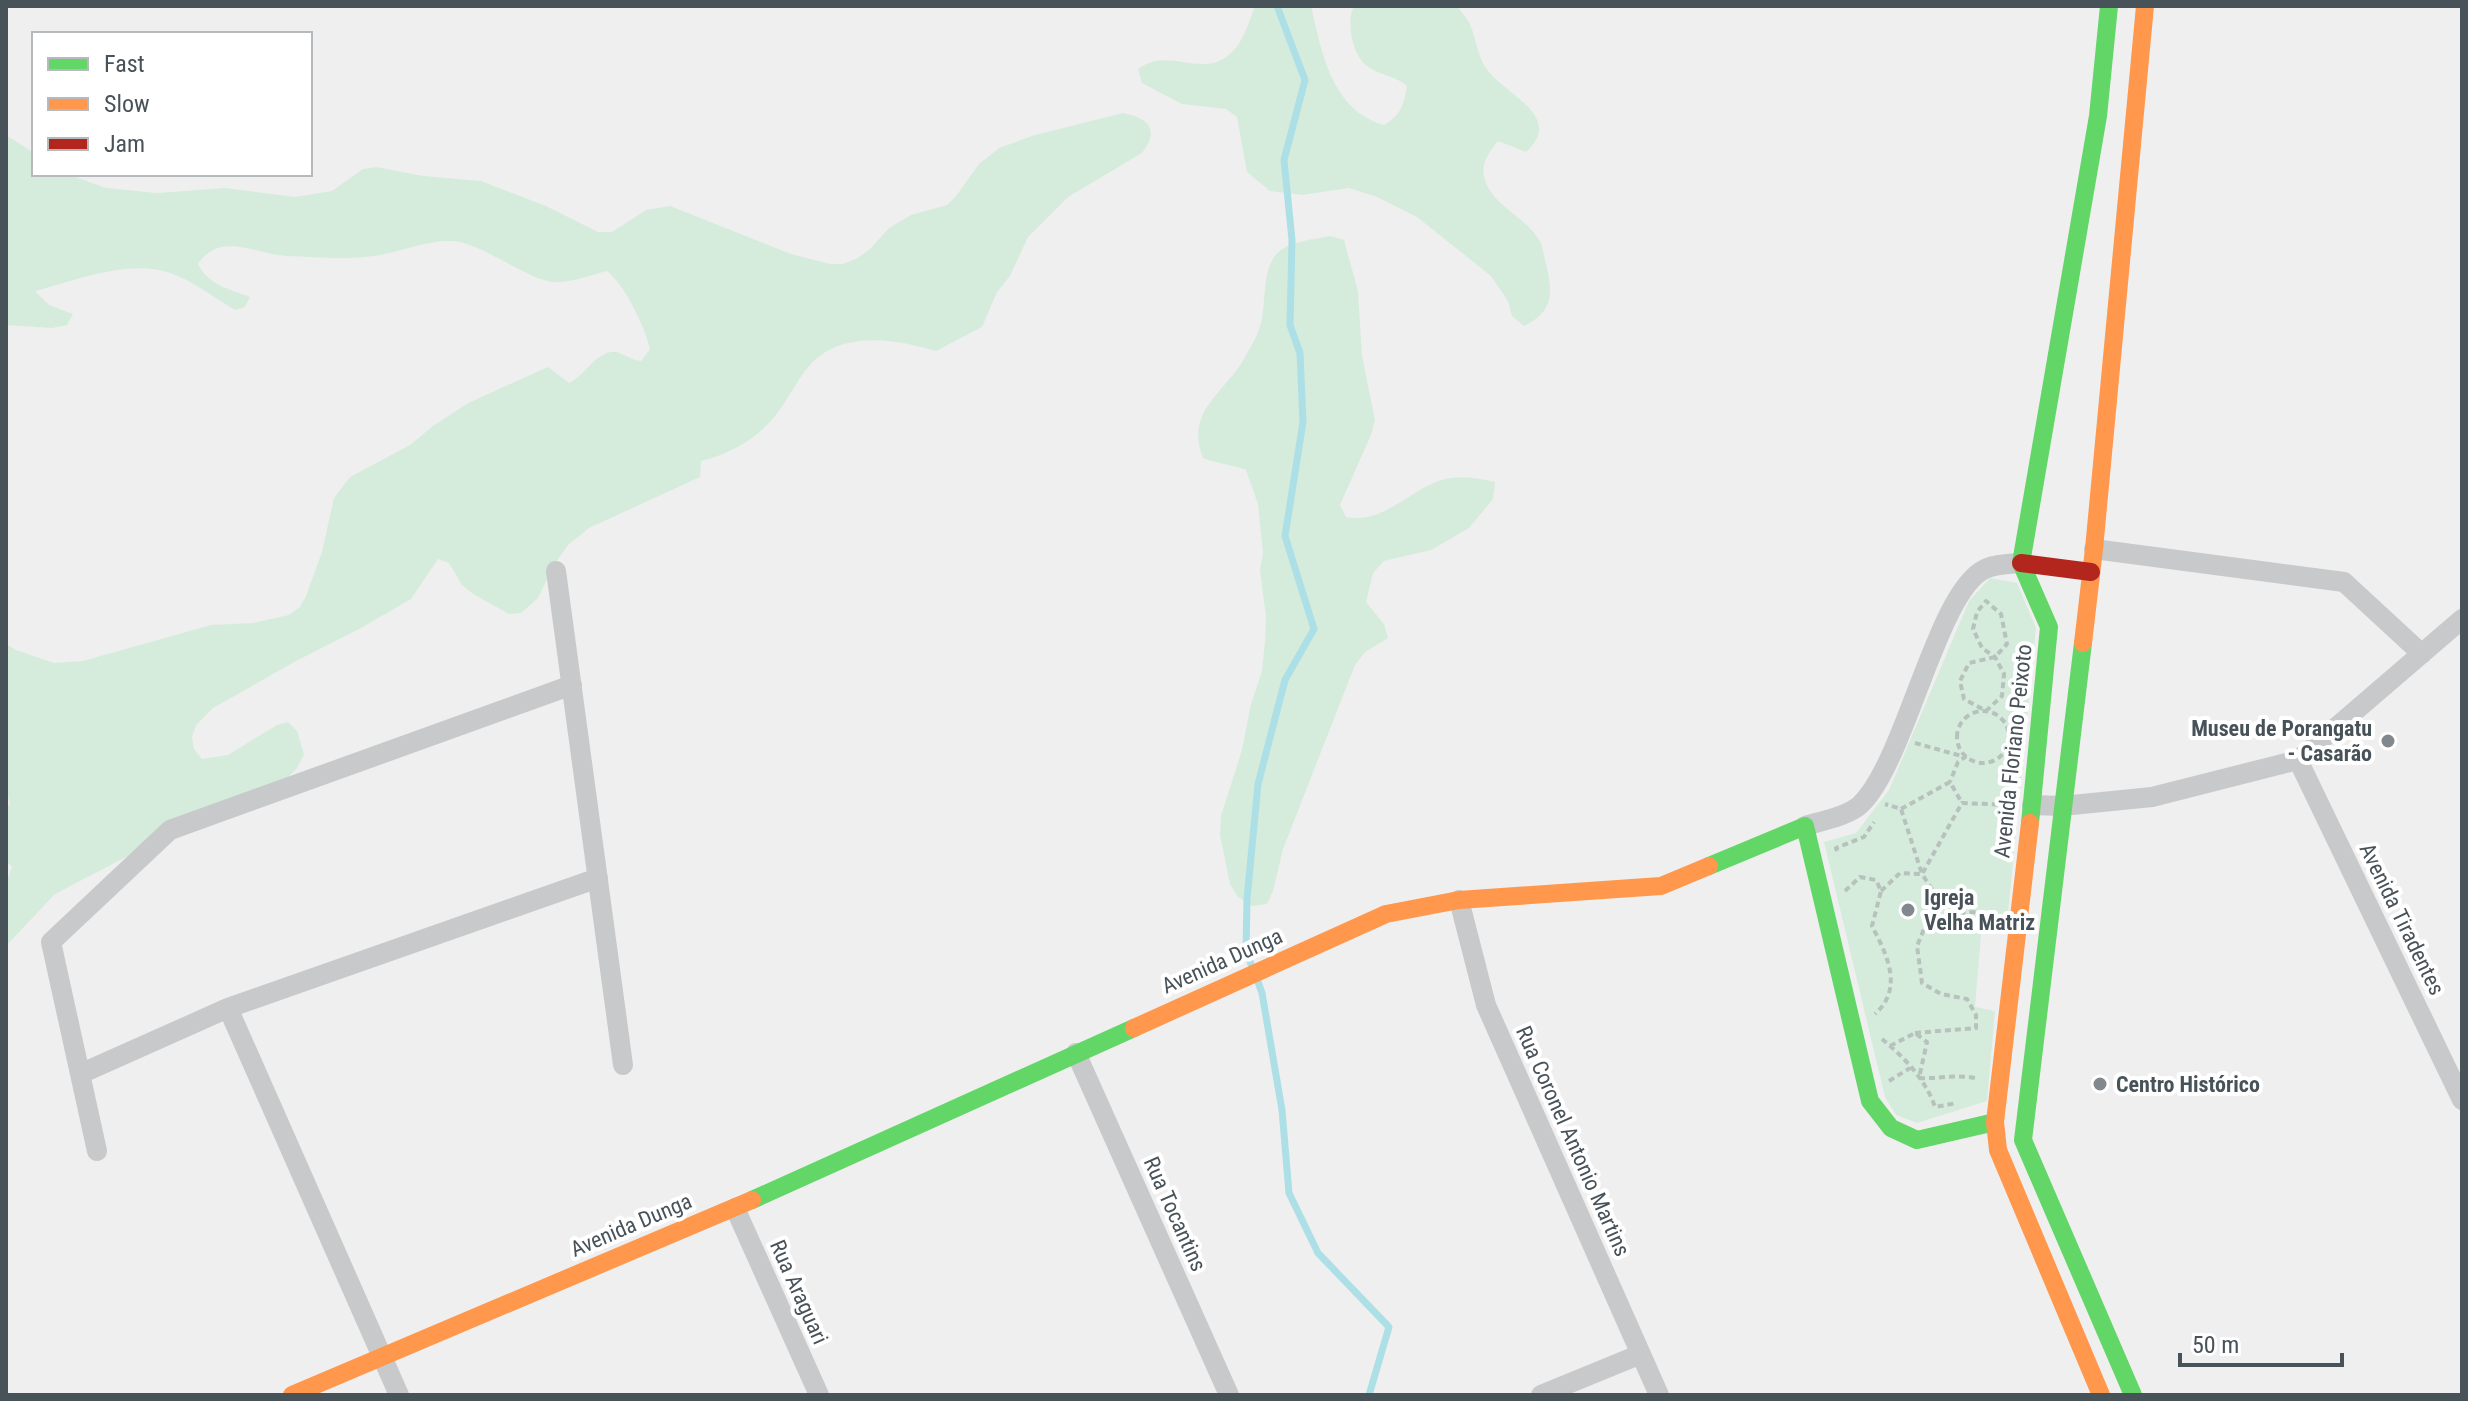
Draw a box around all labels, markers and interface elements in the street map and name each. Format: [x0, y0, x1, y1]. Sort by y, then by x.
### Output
legend [32, 32, 312, 176]
text: Fast [104, 50, 145, 78]
text: Slow [104, 90, 150, 118]
text: Jam [104, 130, 145, 158]
street label: Avenida Floriano Peixoto [1989, 643, 2037, 859]
place label: Museu de Porangatu - Casarão [2191, 716, 2372, 766]
marker: Museu de Porangatu - Casarão [2379, 732, 2397, 750]
street label: Avenida Tiradentes [2354, 839, 2450, 999]
place label: Igreja Velha Matriz [1924, 885, 2035, 935]
marker: Igreja Velha Matriz [1899, 901, 1917, 919]
street label: Avenida Dunga [1158, 923, 1286, 999]
street label: Rua Coronel Antonio Martins [1511, 1022, 1635, 1260]
place label: Centro Histórico [2116, 1072, 2260, 1097]
marker: Centro Histórico [2091, 1075, 2109, 1093]
street label: Rua Tocantins [1139, 1153, 1211, 1275]
street label: Avenida Dunga [567, 1188, 695, 1262]
street label: Rua Araguari [765, 1236, 833, 1348]
scale bar [2180, 1317, 2342, 1367]
text: 50 m [2192, 1331, 2239, 1359]

